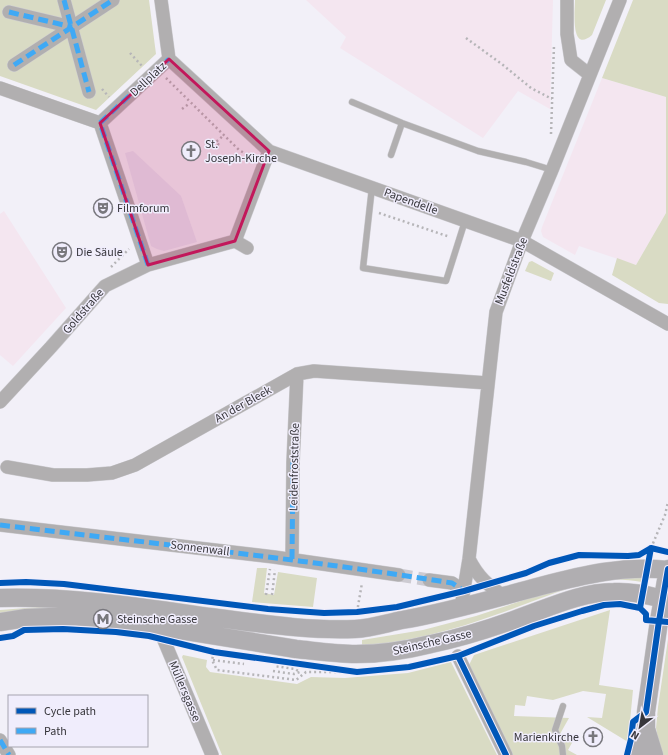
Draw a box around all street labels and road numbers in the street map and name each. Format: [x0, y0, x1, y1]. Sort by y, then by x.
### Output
street label: Dellplatz [126, 58, 170, 101]
street label: Papendelle [382, 184, 440, 219]
street label: Musfeldstraße [491, 235, 532, 307]
street label: Goldstraße [59, 285, 108, 338]
street label: An der Bleek [212, 382, 275, 427]
street label: Leidenfroststraße [285, 423, 304, 511]
street label: Sonnenwall [170, 536, 230, 561]
street label: Steinsche Gasse [391, 625, 473, 660]
street label: Müllersgasse [164, 658, 205, 724]

